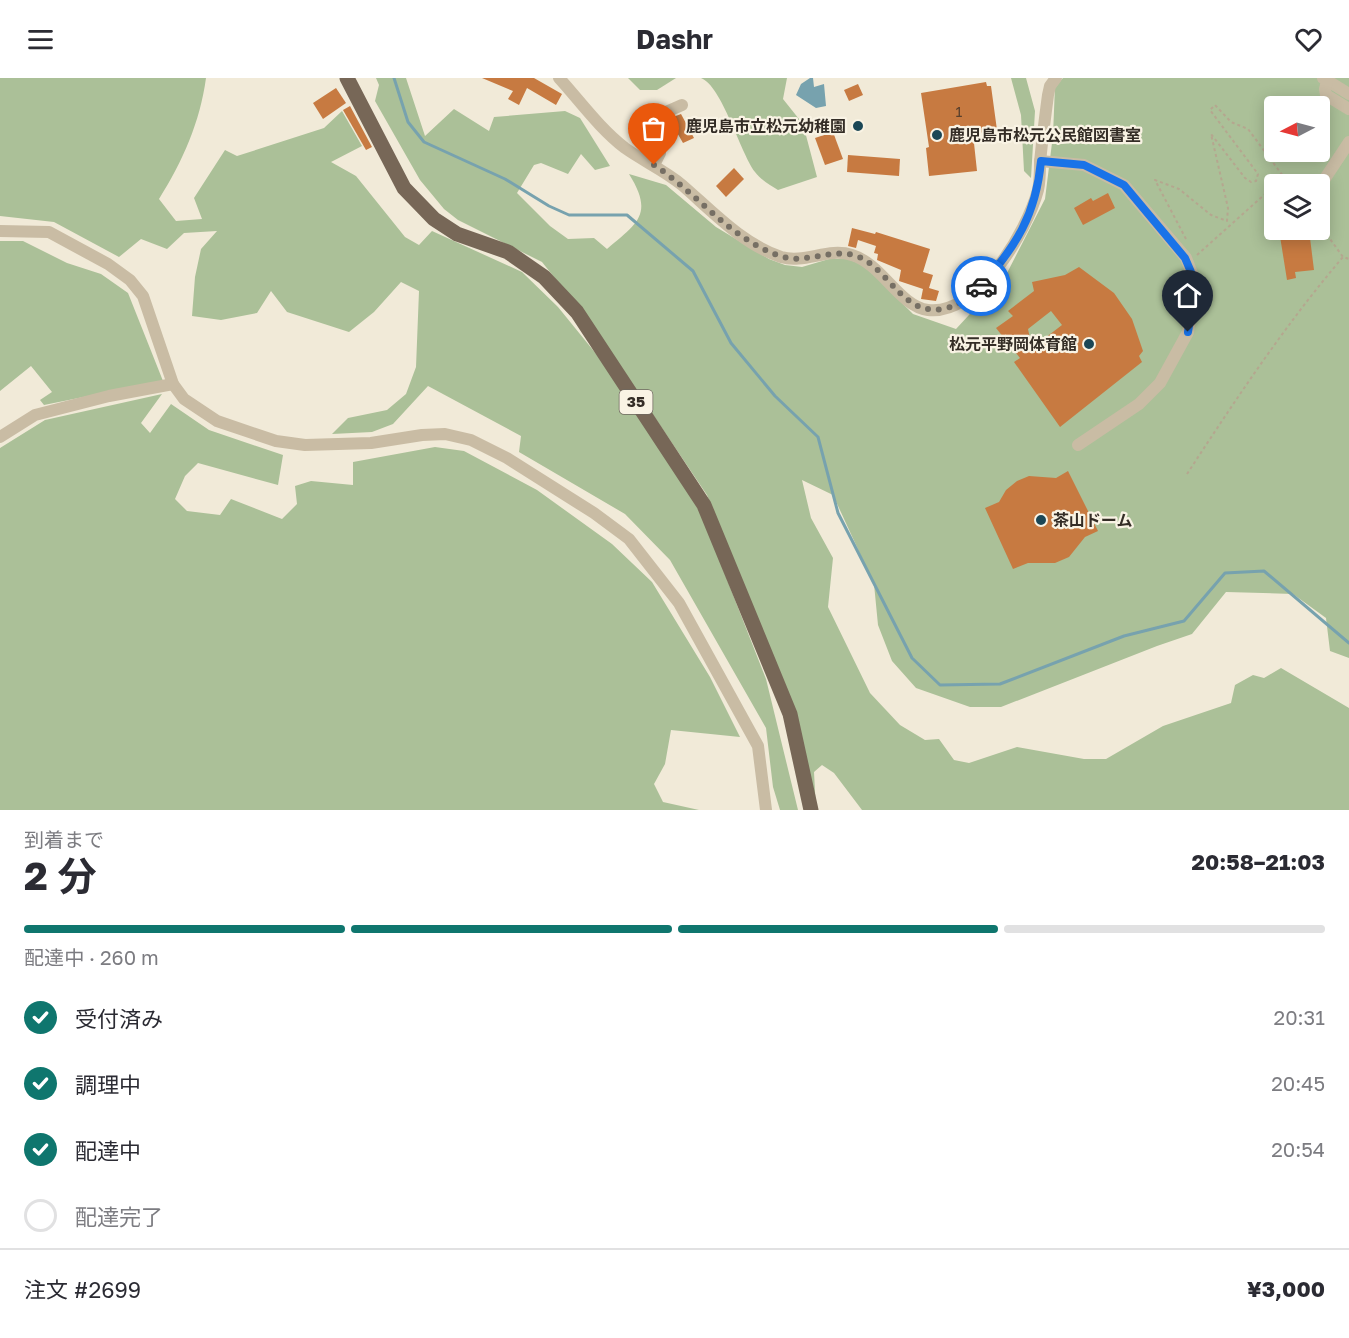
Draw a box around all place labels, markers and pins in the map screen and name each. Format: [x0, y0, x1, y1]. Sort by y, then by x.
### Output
pin [628, 103, 679, 165]
place label: 鹿児島市立松元幼稚園 [686, 116, 846, 136]
marker: 鹿児島市立松元幼稚園 [851, 119, 865, 133]
place label: 鹿児島市松元公民館図書室 [949, 125, 1141, 145]
marker: 鹿児島市松元公民館図書室 [930, 128, 944, 142]
pin [1162, 270, 1213, 332]
place label: 松元平野岡体育館 [949, 334, 1077, 354]
marker: 松元平野岡体育館 [1082, 337, 1096, 351]
place label: 茶山ドーム [1053, 510, 1133, 530]
marker: 茶山ドーム [1034, 513, 1048, 527]

